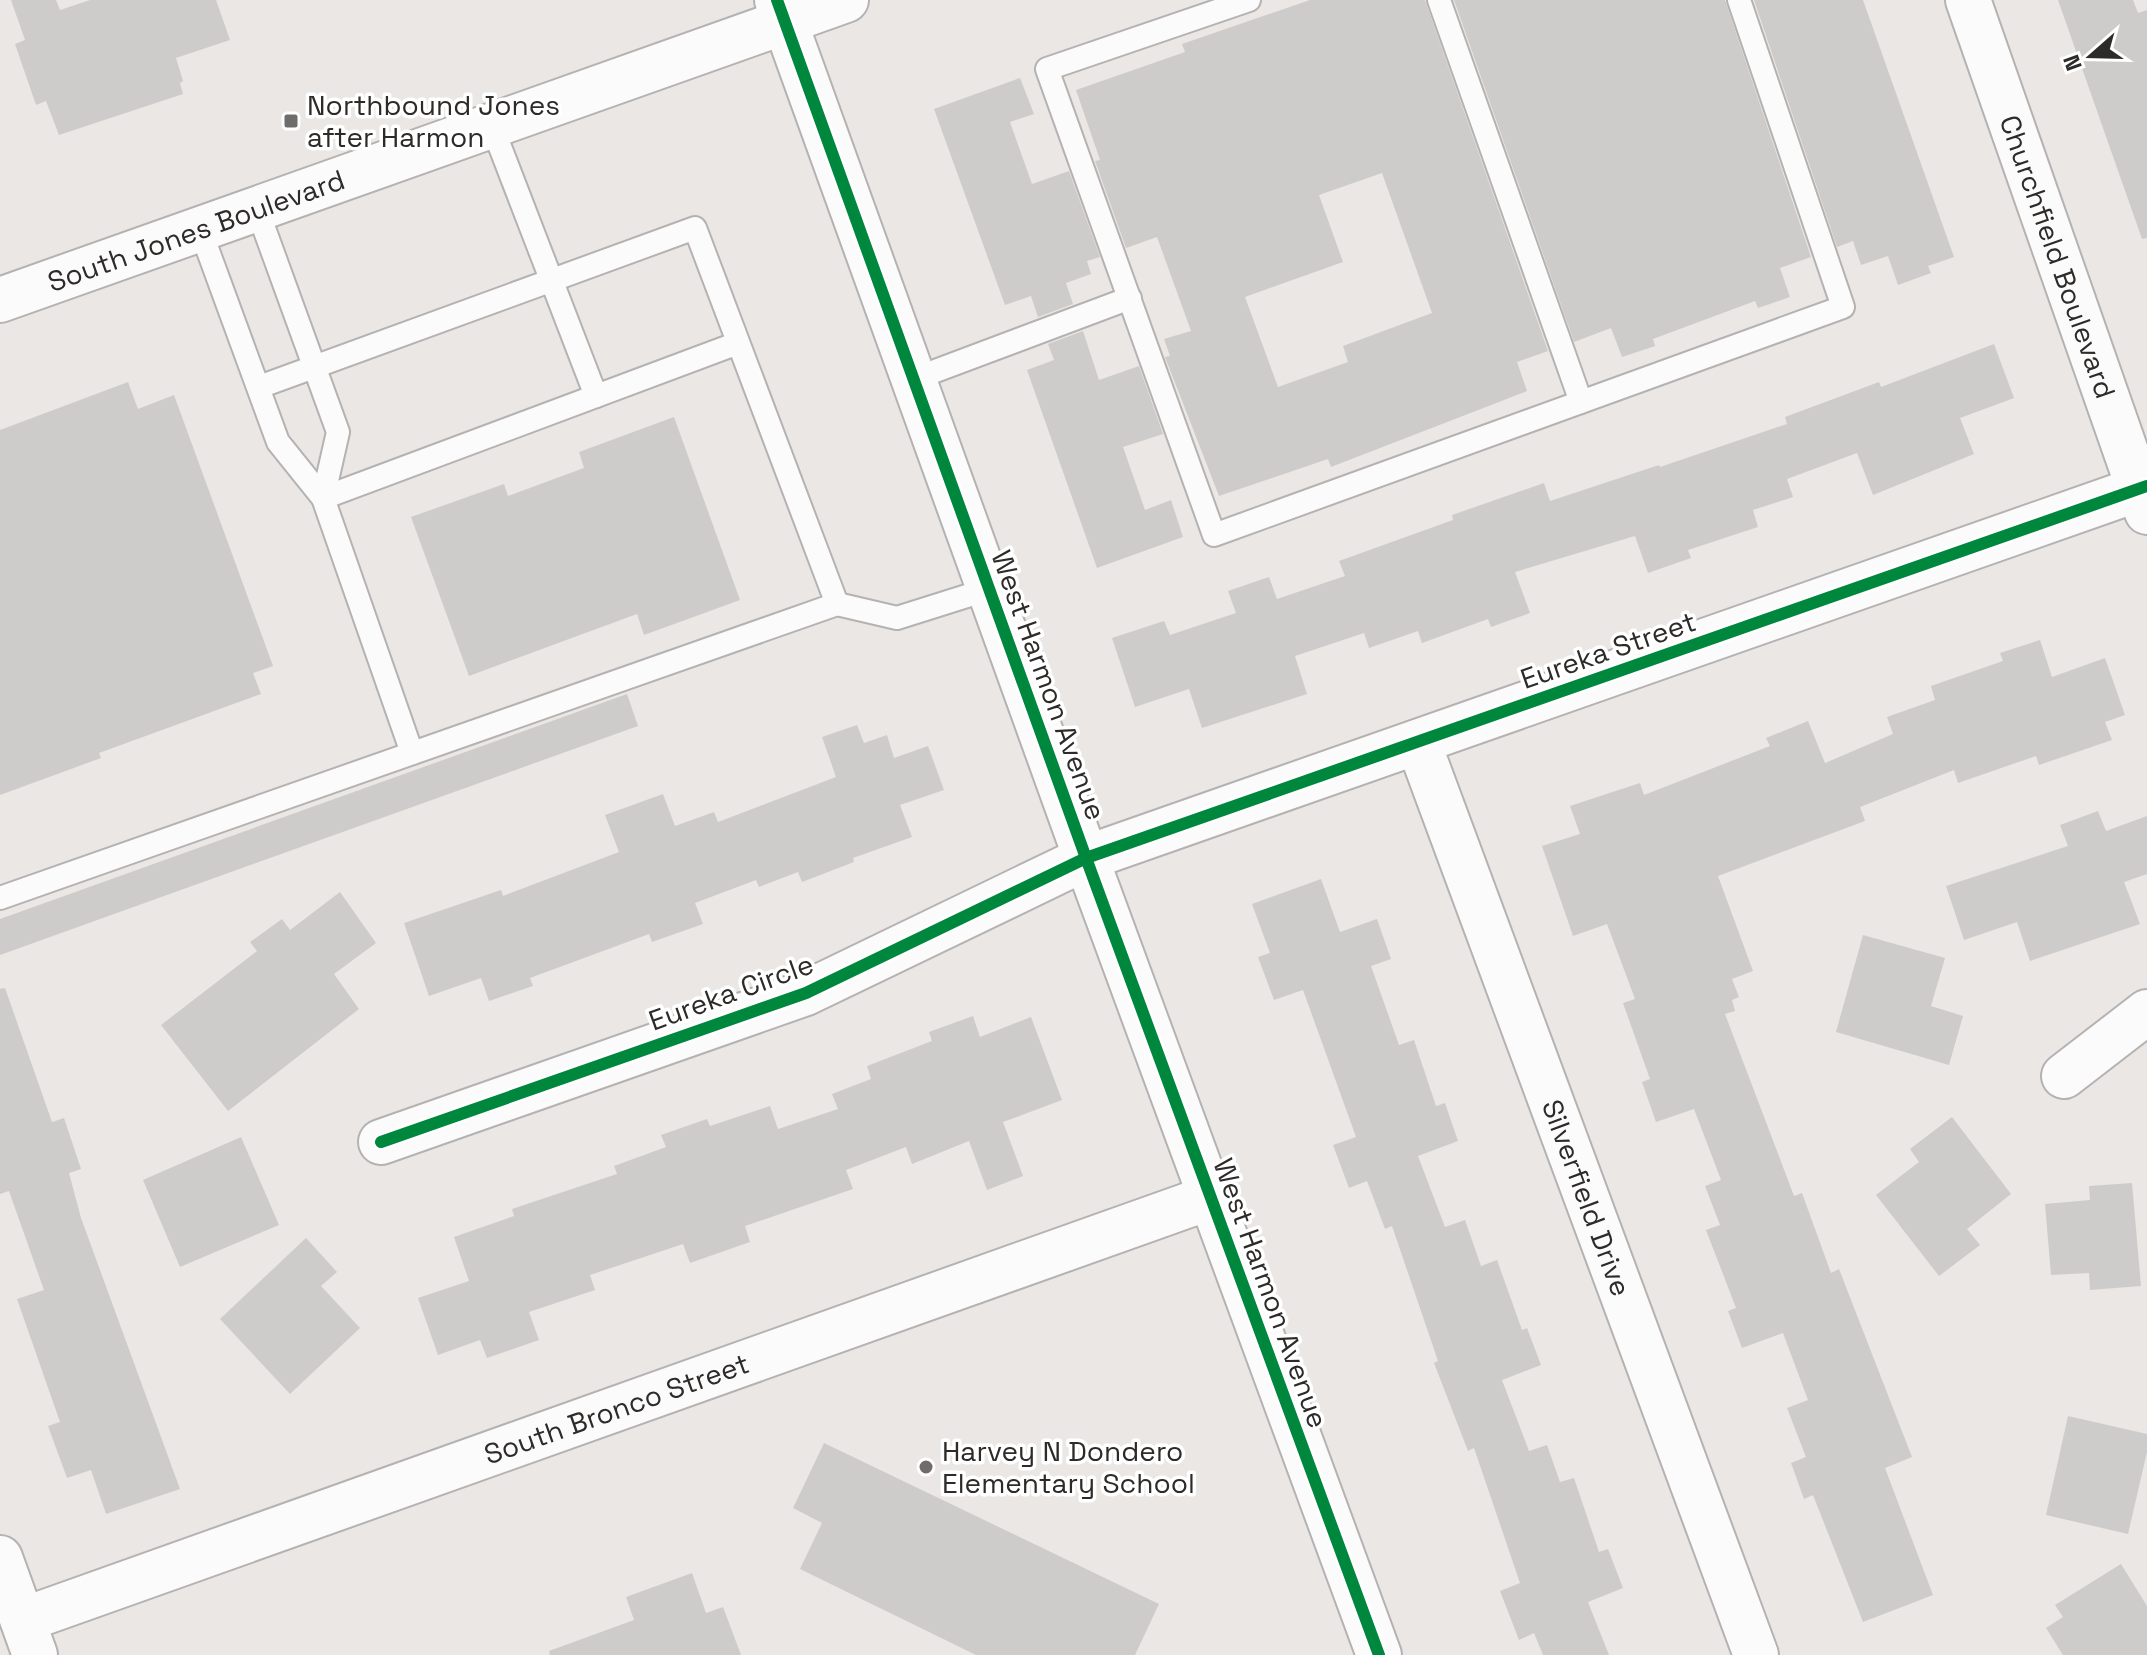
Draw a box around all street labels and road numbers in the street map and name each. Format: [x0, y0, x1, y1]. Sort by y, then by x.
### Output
street label: Churchfield Boulevard [1992, 110, 2124, 403]
street label: South Jones Boulevard [43, 161, 349, 300]
street label: West Harmon Avenue [983, 545, 1115, 825]
street label: Eureka Street [1516, 603, 1700, 697]
street label: Eureka Circle [644, 946, 818, 1038]
street label: Silverfield Drive [1534, 1094, 1640, 1301]
street label: West Harmon Avenue [1205, 1153, 1337, 1433]
street label: South Bronco Street [479, 1345, 754, 1472]

